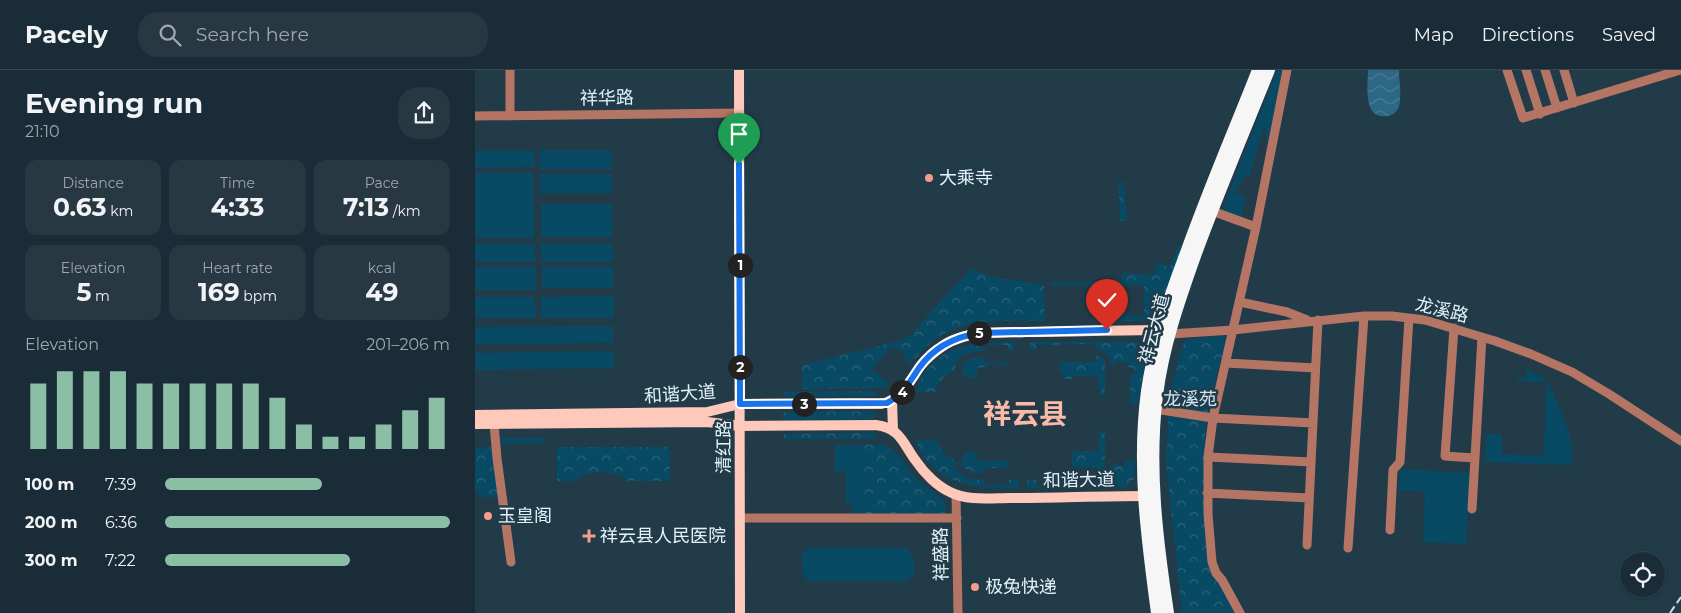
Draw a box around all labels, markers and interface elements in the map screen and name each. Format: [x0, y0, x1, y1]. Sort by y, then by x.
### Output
search box [138, 12, 488, 57]
text: Pacely [25, 20, 108, 49]
icon: search [156, 21, 184, 49]
text: Search here [196, 23, 309, 46]
text: Map [1414, 24, 1454, 46]
text: Directions [1482, 24, 1574, 46]
text: Saved [1602, 24, 1656, 46]
text: Evening run [25, 86, 203, 120]
button: share [398, 87, 450, 139]
street label: 祥华路 [580, 87, 634, 109]
pin [718, 113, 760, 164]
icon: arrive [725, 120, 753, 148]
text: 21:10 [25, 122, 60, 141]
place label: 大乘寺 [939, 167, 993, 189]
marker: 大乘寺 [923, 172, 935, 184]
text: Distance [62, 174, 124, 192]
text: Time [220, 174, 255, 192]
text: Pace [365, 174, 399, 192]
text: 0.63 [53, 192, 107, 222]
text: 4:33 [211, 192, 264, 222]
text: 7:13 [343, 192, 389, 222]
text: km [107, 202, 133, 220]
text: /km [389, 202, 421, 220]
pin: 1 [727, 252, 753, 278]
text: 1 [738, 256, 743, 274]
text: Elevation [61, 259, 126, 277]
text: Heart rate [202, 259, 273, 277]
text: kcal [368, 259, 396, 277]
text: 5 [76, 277, 91, 307]
text: 169 [198, 277, 240, 307]
text: 49 [365, 277, 398, 307]
pin [1086, 279, 1128, 330]
icon: check [1093, 286, 1121, 314]
text: m [91, 287, 110, 305]
text: bpm [240, 287, 277, 305]
street label: 祥云大道 [1134, 291, 1174, 367]
street label: 龙溪路 [1413, 293, 1471, 327]
pin: 5 [967, 320, 991, 346]
text: 5 [975, 324, 984, 342]
text: Elevation [25, 335, 99, 354]
text: 201–206 m [366, 335, 450, 354]
pin: 2 [727, 354, 753, 380]
text: 2 [736, 358, 745, 376]
pin: 4 [889, 380, 915, 404]
street label: 和谐大道 [643, 381, 717, 407]
text: 4 [898, 383, 907, 401]
park label: 龙溪苑 [1163, 388, 1217, 410]
pin: 3 [791, 392, 817, 416]
text: 3 [800, 395, 809, 413]
district label: 祥云县 [983, 397, 1067, 431]
street label: 清红路 [713, 420, 735, 474]
street label: 和谐大道 [1043, 468, 1115, 492]
text: 100 m [25, 475, 74, 494]
text: 7:39 [105, 475, 136, 494]
place label: 玉皇阁 [498, 505, 552, 527]
marker: 玉皇阁 [482, 510, 494, 522]
text: 200 m [25, 513, 77, 532]
text: 6:36 [105, 513, 137, 532]
place label: 祥云县人民医院 [600, 525, 726, 547]
street label: 祥盛路 [930, 527, 952, 581]
marker: 祥云县人民医院 [582, 529, 596, 543]
text: 300 m [25, 551, 78, 570]
text: 7:22 [105, 551, 136, 570]
map controls [1620, 552, 1665, 597]
button: locate [1620, 552, 1665, 597]
place label: 极兔快递 [985, 576, 1057, 598]
marker: 极兔快递 [969, 581, 981, 593]

